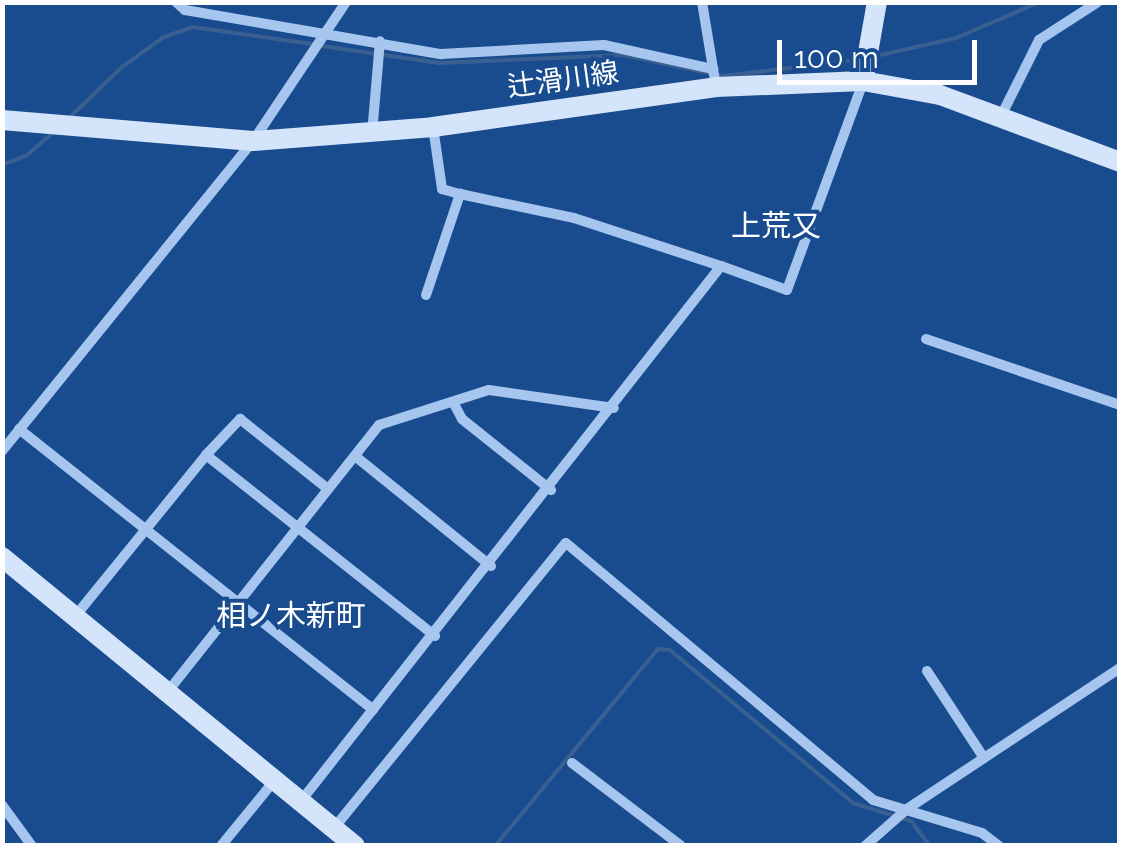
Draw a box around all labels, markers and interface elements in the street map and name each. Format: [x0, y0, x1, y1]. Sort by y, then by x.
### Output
scale bar [782, 20, 982, 82]
text: 100 m [794, 40, 879, 75]
street label: 辻滑川線 [505, 56, 621, 104]
district label: 上荒又 [731, 208, 821, 244]
district label: 相ノ木新町 [216, 598, 366, 634]

